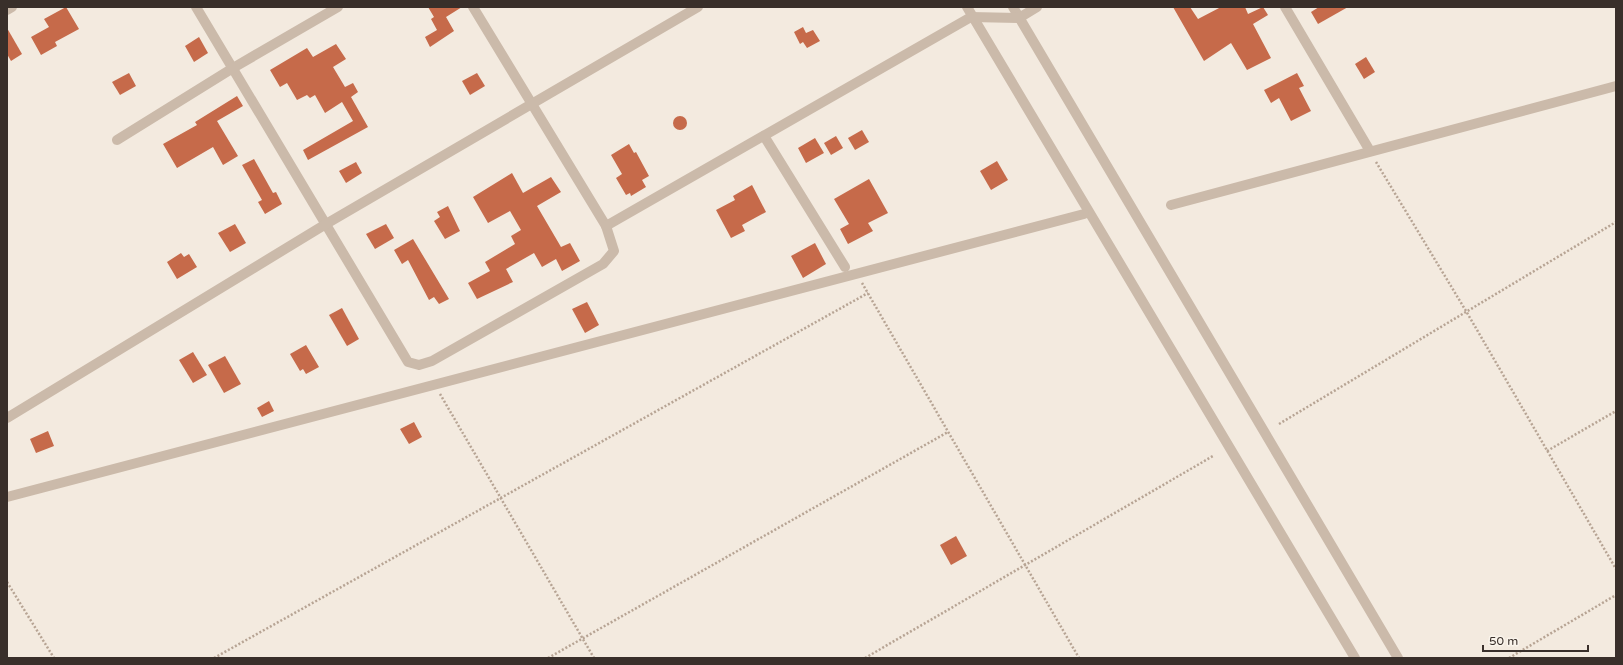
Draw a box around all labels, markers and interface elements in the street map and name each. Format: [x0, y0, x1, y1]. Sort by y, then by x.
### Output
scale bar [1483, 627, 1588, 653]
text: 50 m [1489, 634, 1518, 648]

